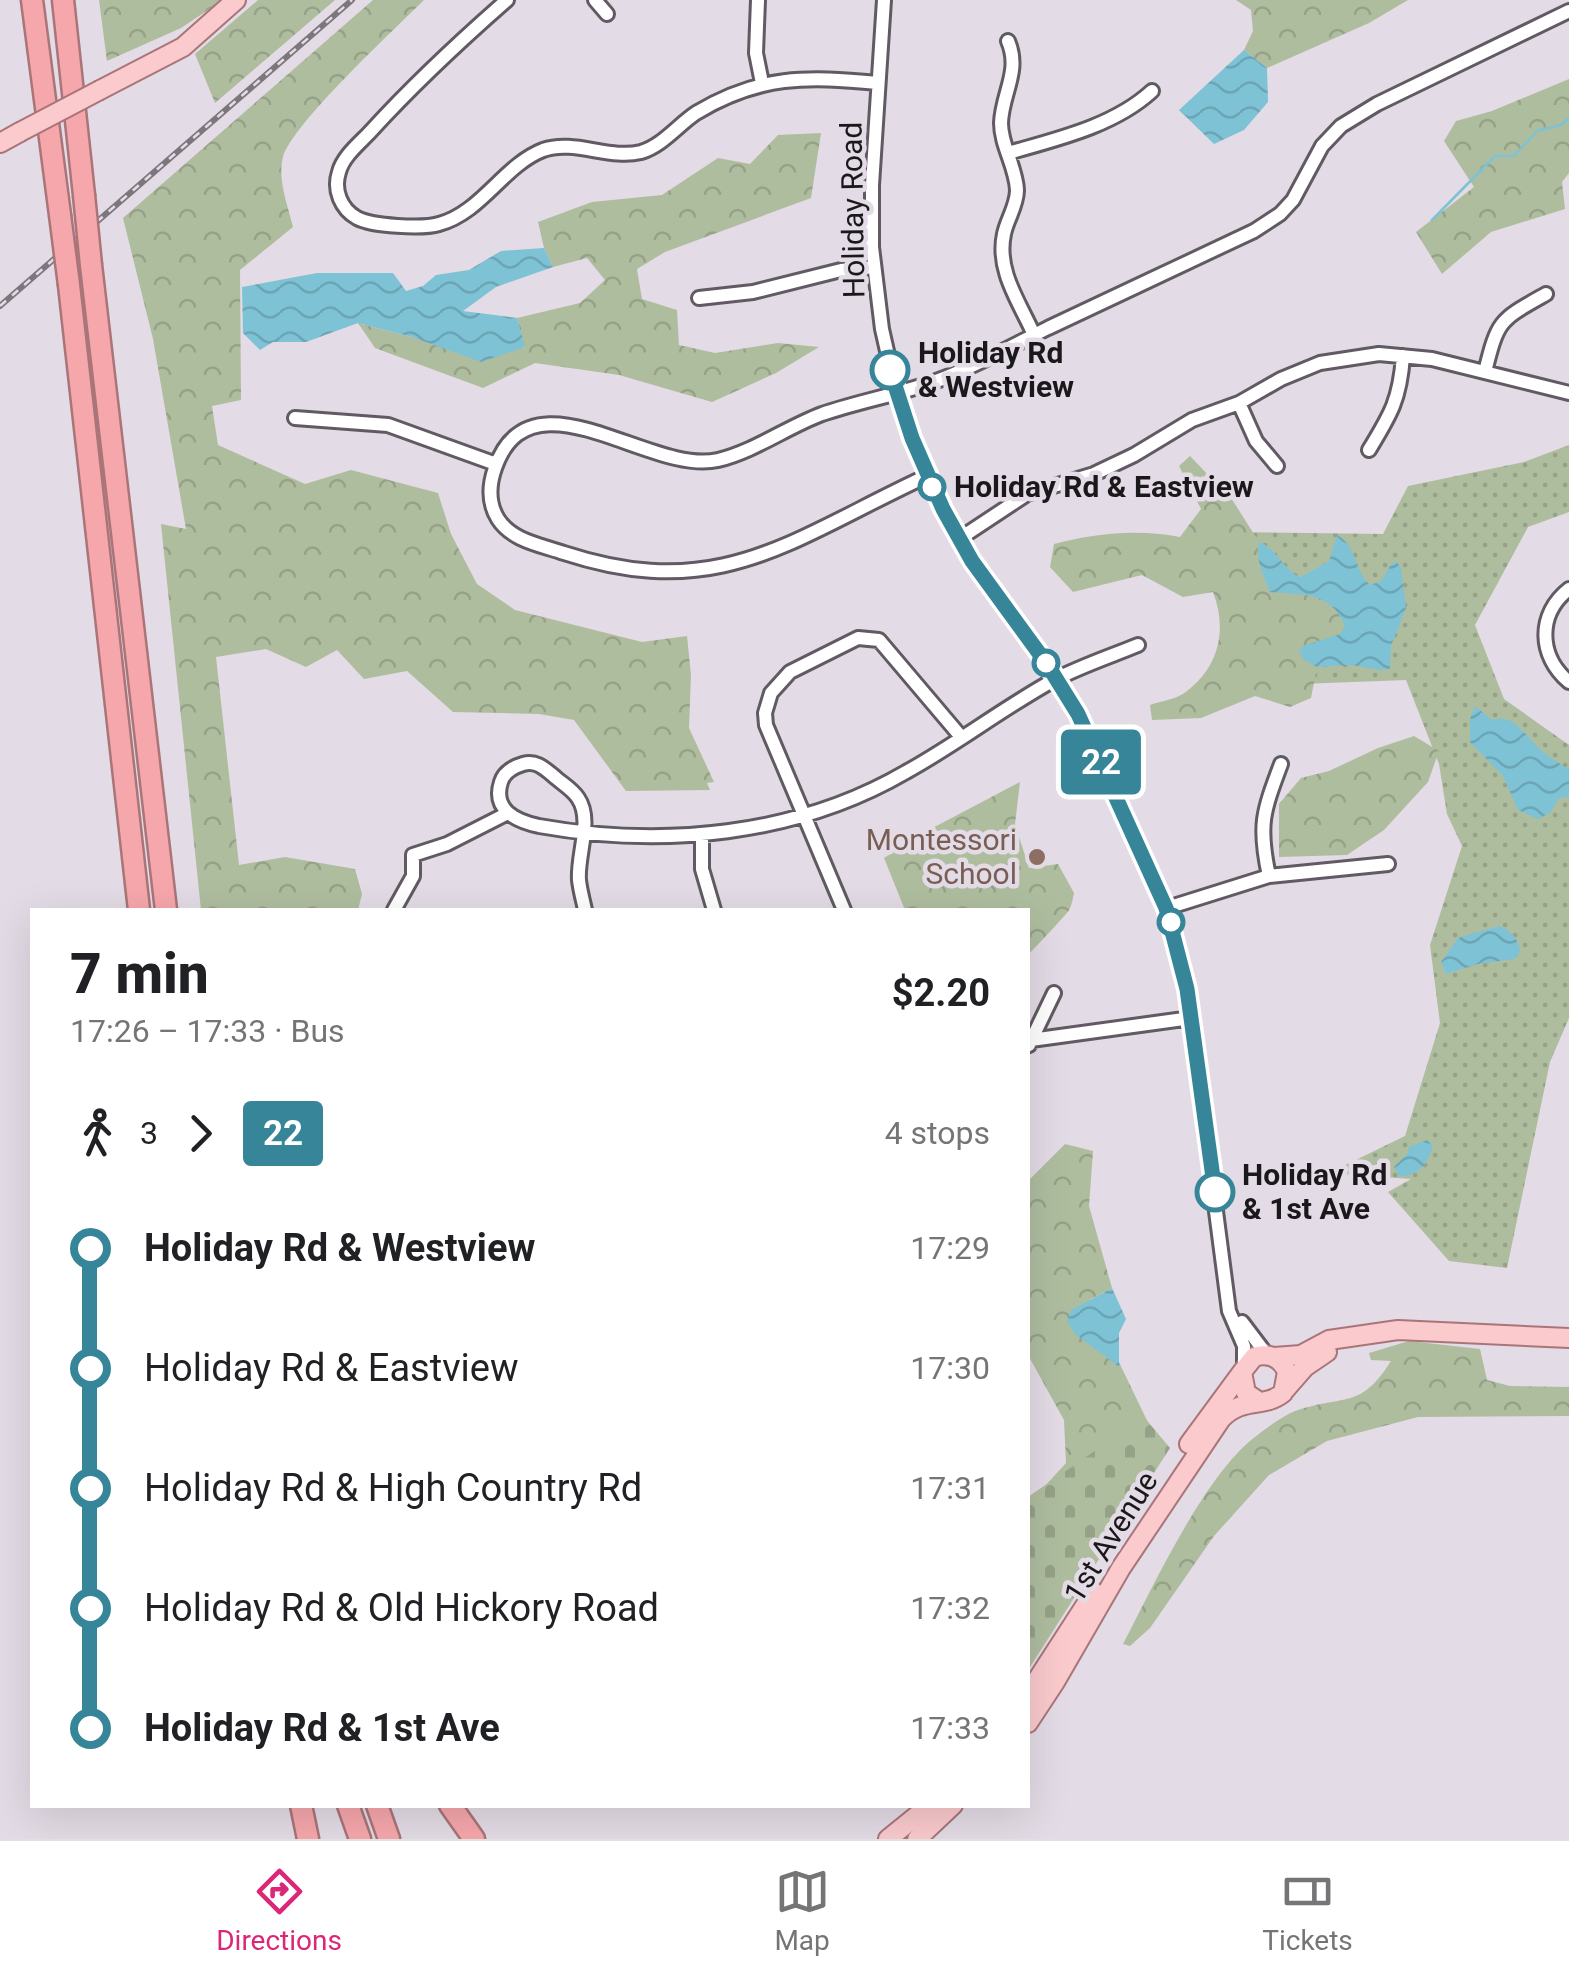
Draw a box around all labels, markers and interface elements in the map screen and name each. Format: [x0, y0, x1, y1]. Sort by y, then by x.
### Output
street label: Holiday Road [833, 121, 872, 299]
place label: Holiday Rd & Westview [918, 335, 1074, 404]
marker: Holiday Rd & Westview [871, 351, 909, 389]
place label: Holiday Rd & Eastview [954, 469, 1254, 504]
marker: Holiday Rd & Eastview [919, 474, 945, 500]
unlabelled marker [1033, 650, 1059, 676]
line badge: 22 [1056, 730, 1146, 794]
text: 22 [1081, 742, 1121, 783]
place label: Montessori School [866, 822, 1017, 891]
marker: Montessori School [1026, 846, 1048, 868]
unlabelled marker [1158, 909, 1184, 935]
text: 7 min [70, 942, 209, 1006]
text: $2.20 [892, 971, 990, 1015]
text: 17:26 – 17:33 · Bus [70, 1012, 345, 1050]
icon: walk [70, 1106, 125, 1161]
icon: forward [173, 1106, 228, 1161]
text: 22 [263, 1113, 303, 1154]
text: 3 [140, 1114, 158, 1152]
text: 4 stops [885, 1114, 990, 1152]
place label: Holiday Rd & 1st Ave [1242, 1157, 1387, 1226]
marker: Holiday Rd & 1st Ave [1196, 1173, 1234, 1211]
text: Holiday Rd & Westview [144, 1226, 535, 1270]
text: 17:29 [910, 1229, 990, 1267]
text: Holiday Rd & Eastview [144, 1346, 519, 1390]
text: 17:30 [910, 1349, 990, 1387]
street label: 1st Avenue [1057, 1465, 1165, 1609]
text: Holiday Rd & High Country Rd [144, 1466, 642, 1510]
text: 17:31 [910, 1469, 990, 1507]
text: Holiday Rd & Old Hickory Road [144, 1586, 659, 1630]
text: 17:32 [910, 1589, 990, 1627]
text: Holiday Rd & 1st Ave [144, 1706, 500, 1750]
text: 17:33 [910, 1709, 990, 1747]
tab: Directions [216, 1864, 342, 1957]
tab: Map [774, 1864, 830, 1957]
tab: Tickets [1262, 1864, 1353, 1957]

